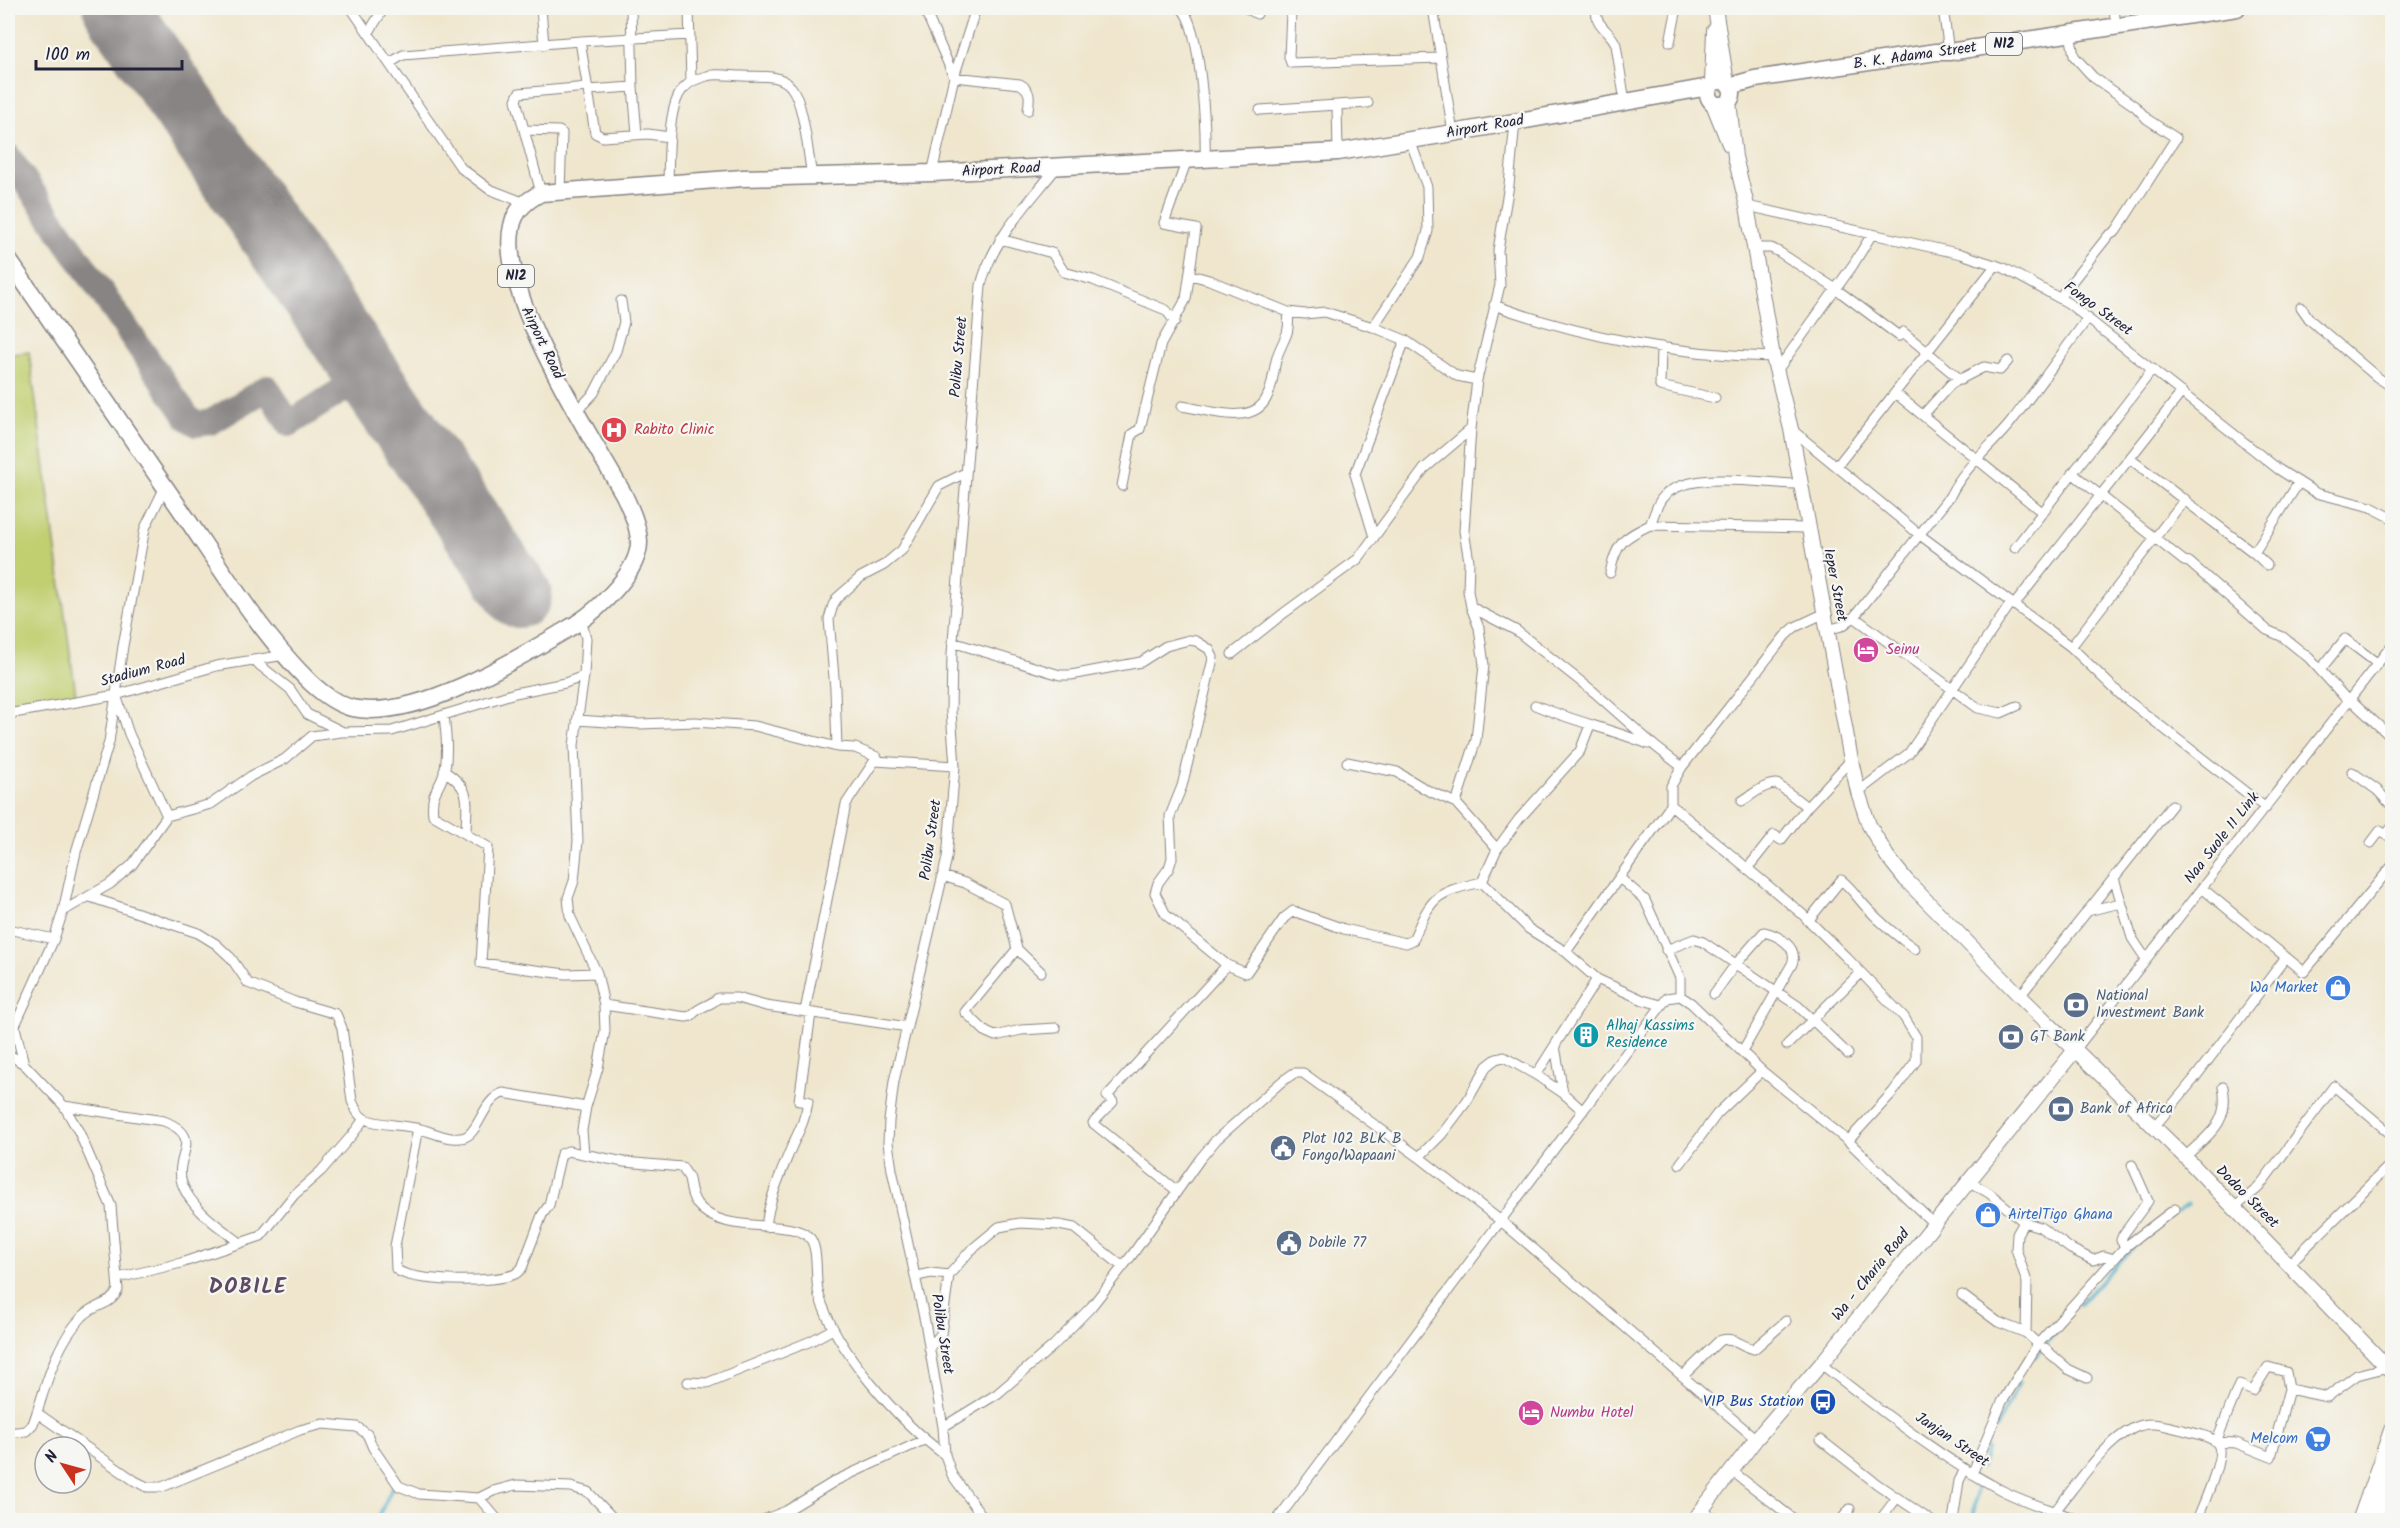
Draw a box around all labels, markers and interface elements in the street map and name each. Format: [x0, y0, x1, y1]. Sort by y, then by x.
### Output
scale bar [36, 33, 182, 71]
road number: N12 [1986, 33, 2022, 55]
street label: B. K. Adama Street [1852, 35, 1978, 77]
text: 100 m [45, 41, 90, 70]
street label: Airport Road [1444, 108, 1526, 146]
street label: Airport Road [961, 156, 1041, 184]
road number: N12 [498, 265, 534, 287]
street label: Fongo Street [2058, 276, 2138, 343]
street label: Airport Road [514, 302, 570, 384]
street label: Polibu Street [944, 315, 975, 399]
hospital icon: Rabito Clinic [599, 415, 629, 445]
place label: Rabito Clinic [634, 418, 715, 442]
street label: Ieper Street [1816, 546, 1854, 624]
hotel icon: Seinu [1851, 635, 1881, 665]
place label: Seinu [1886, 638, 1920, 662]
street label: Stadium Road [98, 648, 189, 694]
street label: Naa Suole II Link [2178, 786, 2266, 889]
street label: Polibu Street [913, 798, 949, 882]
shop icon: Wa Market [2323, 973, 2353, 1003]
place label: Wa Market [2250, 976, 2318, 1000]
place label: National Investment Bank [2096, 984, 2205, 1025]
bank icon: National Investment Bank [2061, 990, 2091, 1020]
place label: Alhaj Kassims Residence [1606, 1014, 1695, 1055]
building icon: Alhaj Kassims Residence [1571, 1020, 1601, 1050]
bank icon: GT Bank [1996, 1022, 2026, 1052]
place label: GT Bank [2030, 1025, 2086, 1049]
bank icon: Bank of Africa [2046, 1094, 2076, 1124]
place label: Bank of Africa [2080, 1097, 2173, 1121]
place label: Plot 102 BLK B Fongo/Wapaani [1302, 1127, 1402, 1168]
public building icon: Plot 102 BLK B Fongo/Wapaani [1268, 1133, 1298, 1163]
street label: Dodoo Street [2210, 1160, 2284, 1234]
shop icon: AirtelTigo Ghana [1973, 1200, 2003, 1230]
place label: AirtelTigo Ghana [2008, 1203, 2113, 1227]
street label: Wa - Charia Road [1826, 1223, 1916, 1327]
public building icon: Dobile 77 [1274, 1228, 1304, 1258]
place label: Dobile 77 [1308, 1231, 1367, 1255]
district label: DOBILE [209, 1271, 287, 1304]
street label: Polibu Street [924, 1292, 960, 1376]
bus stop icon: VIP Bus Station [1808, 1387, 1838, 1417]
place label: VIP Bus Station [1703, 1390, 1804, 1414]
hotel icon: Numbu Hotel [1516, 1398, 1546, 1428]
place label: Numbu Hotel [1550, 1401, 1634, 1425]
street label: Janjan Street [1910, 1406, 1994, 1474]
supermarket icon: Melcom [2303, 1424, 2333, 1454]
place label: Melcom [2250, 1427, 2298, 1451]
north arrow [33, 1435, 93, 1495]
text: N [39, 1446, 65, 1469]

